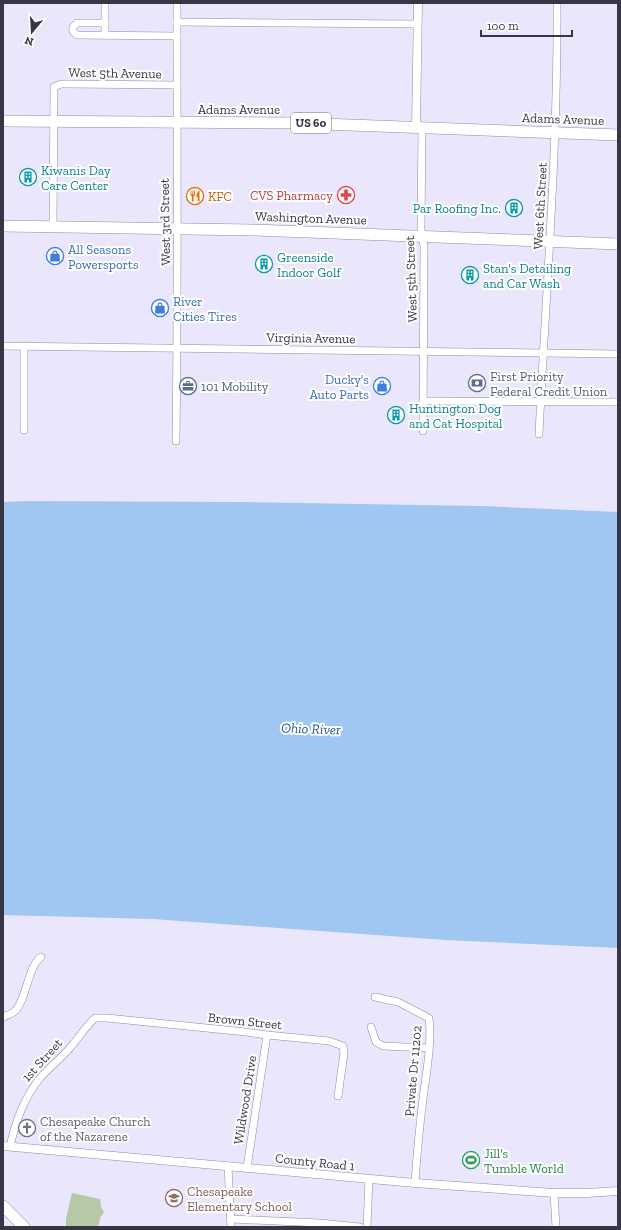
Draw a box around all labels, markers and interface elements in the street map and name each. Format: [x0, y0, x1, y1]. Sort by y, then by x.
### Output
north arrow [12, 12, 52, 52]
scale bar [481, 12, 572, 38]
text: 100 m [487, 19, 519, 33]
text: N [22, 33, 35, 49]
street label: West 5th Avenue [68, 65, 162, 81]
street label: Adams Avenue [198, 102, 280, 117]
street label: Adams Avenue [522, 110, 604, 128]
road number: US 60 [291, 113, 331, 133]
street label: West 6th Street [530, 162, 550, 250]
place label: Kiwanis Day Care Center [41, 163, 111, 193]
building icon: Kiwanis Day Care Center [18, 167, 38, 187]
street label: West 3rd Street [157, 178, 173, 266]
pharmacy icon: CVS Pharmacy [336, 185, 356, 205]
restaurant icon: KFC [185, 186, 205, 206]
place label: CVS Pharmacy [250, 188, 333, 203]
place label: KFC [208, 189, 232, 204]
building icon: Par Roofing Inc. [504, 198, 524, 218]
place label: Par Roofing Inc. [413, 201, 501, 216]
street label: Washington Avenue [255, 209, 367, 227]
street label: West 5th Street [402, 235, 420, 323]
place label: All Seasons Powersports [68, 242, 139, 272]
shop icon: All Seasons Powersports [45, 246, 65, 266]
place label: Greenside Indoor Golf [277, 250, 341, 280]
building icon: Greenside Indoor Golf [254, 254, 274, 274]
place label: Stan's Detailing and Car Wash [483, 261, 571, 291]
building icon: Stan's Detailing and Car Wash [460, 265, 480, 285]
place label: River Cities Tires [173, 294, 237, 324]
shop icon: River Cities Tires [150, 298, 170, 318]
street label: Virginia Avenue [265, 330, 356, 346]
place label: First Priority Federal Credit Union [490, 369, 608, 399]
place label: Ducky's Auto Parts [309, 372, 369, 402]
bank icon: First Priority Federal Credit Union [467, 373, 487, 393]
office icon: 101 Mobility [178, 376, 198, 396]
shop icon: Ducky's Auto Parts [372, 376, 392, 396]
place label: 101 Mobility [201, 379, 269, 394]
place label: Huntington Dog and Cat Hospital [409, 401, 503, 431]
building icon: Huntington Dog and Cat Hospital [386, 405, 406, 425]
water label: Ohio River [281, 719, 341, 739]
street label: Brown Street [207, 1010, 283, 1032]
street label: Private Dr 11202 [402, 1025, 424, 1117]
street label: 1st Street [19, 1035, 65, 1085]
street label: Wildwood Drive [231, 1054, 259, 1146]
place label: Chesapeake Church of the Nazarene [40, 1114, 151, 1144]
church icon: Chesapeake Church of the Nazarene [17, 1118, 37, 1138]
place label: Jill's Tumble World [484, 1146, 564, 1176]
street label: County Road 1 [275, 1150, 355, 1174]
sports icon: Jill's Tumble World [461, 1150, 481, 1170]
place label: Chesapeake Elementary School [187, 1184, 292, 1214]
school or university icon: Chesapeake Elementary School [164, 1188, 184, 1208]

